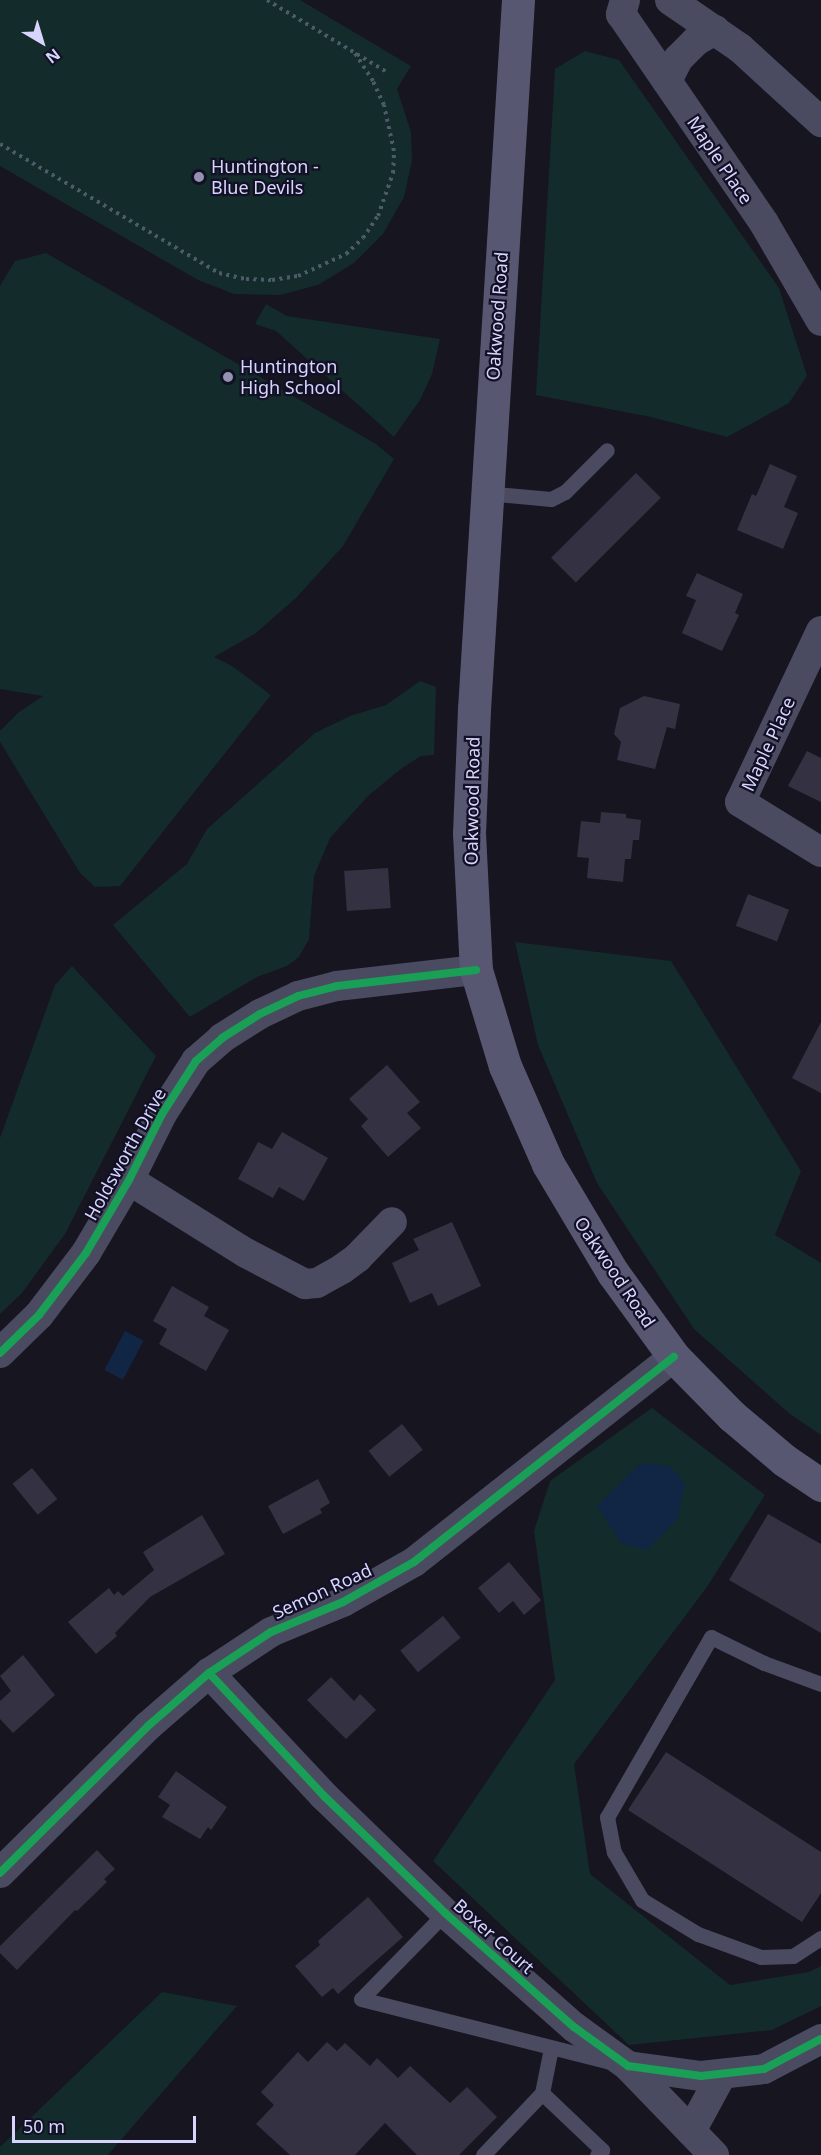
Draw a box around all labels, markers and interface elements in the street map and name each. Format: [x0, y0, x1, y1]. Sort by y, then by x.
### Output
north arrow [12, 12, 72, 72]
text: N [41, 44, 65, 69]
street label: Maple Place [683, 112, 757, 208]
place label: Huntington - Blue Devils [211, 156, 319, 198]
marker: Huntington - Blue Devils [192, 170, 206, 184]
street label: Oakwood Road [482, 251, 512, 381]
place label: Huntington High School [240, 356, 341, 398]
marker: Huntington High School [221, 370, 235, 384]
street label: Maple Place [737, 693, 799, 795]
street label: Oakwood Road [460, 736, 484, 866]
street label: Holdsworth Drive [80, 1084, 170, 1224]
street label: Oakwood Road [570, 1213, 660, 1331]
street label: Semon Road [269, 1559, 375, 1623]
street label: Boxer Court [449, 1894, 539, 1978]
scale bar [15, 2104, 200, 2142]
text: 50 m [23, 2114, 65, 2138]

